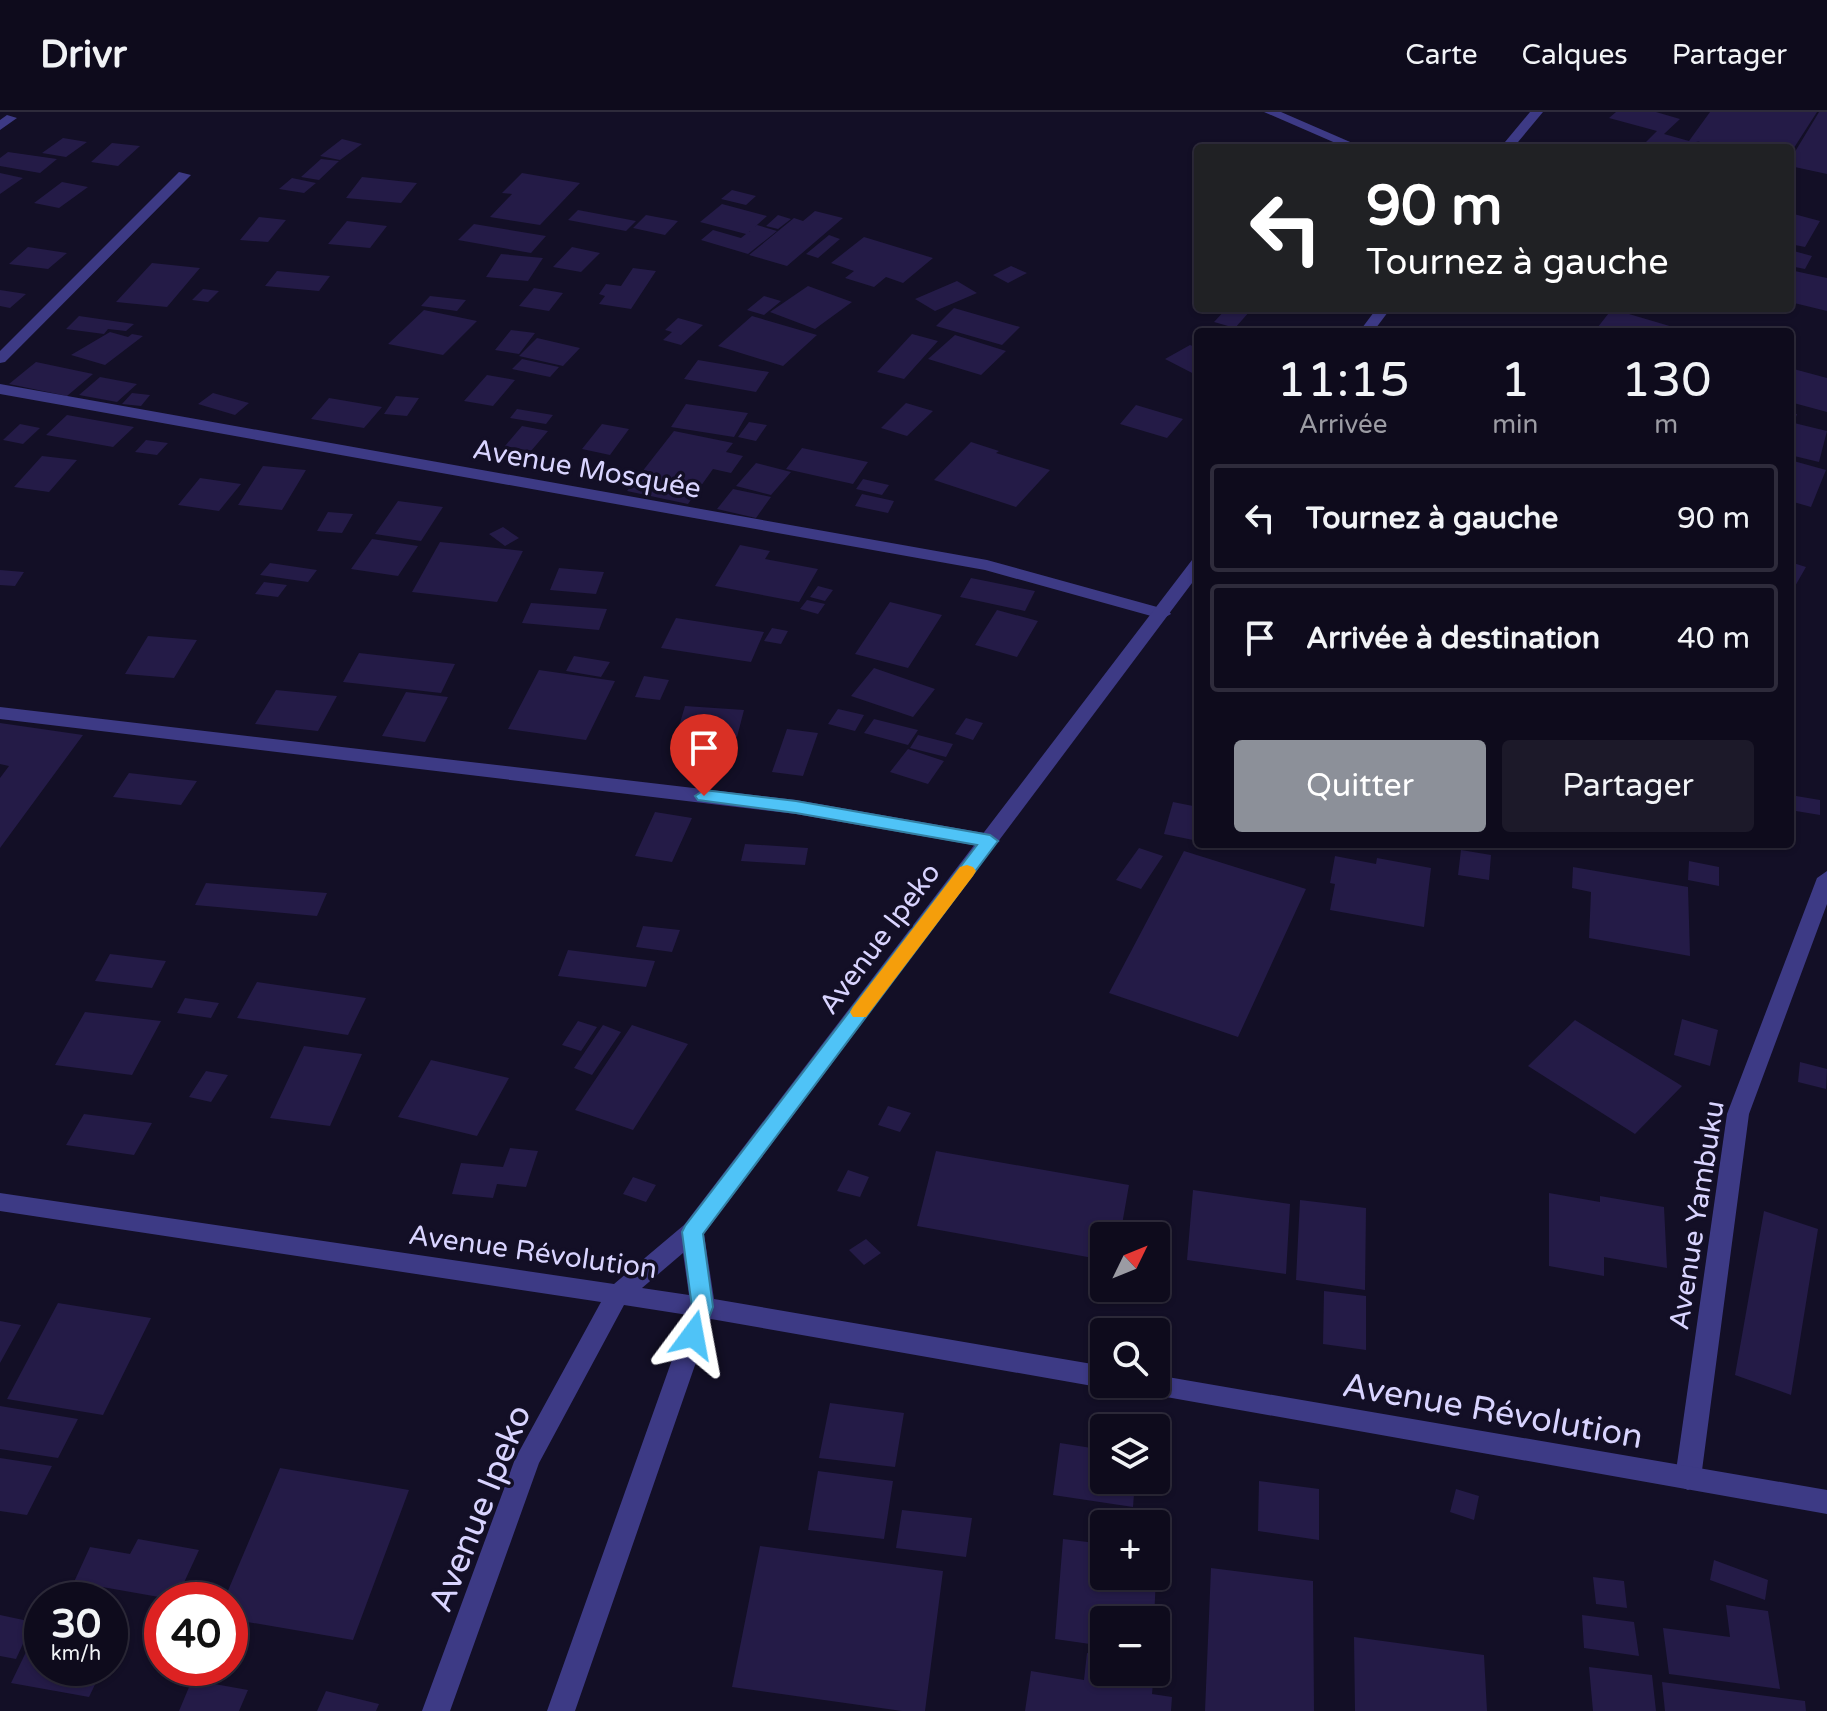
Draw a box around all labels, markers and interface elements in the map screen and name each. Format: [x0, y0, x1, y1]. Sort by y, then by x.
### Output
text: Drivr [40, 32, 127, 78]
text: Carte [1405, 38, 1478, 72]
text: Calques [1522, 38, 1628, 72]
text: Partager [1672, 38, 1787, 72]
text: 90 m [1366, 173, 1502, 240]
icon: left [1234, 176, 1338, 280]
text: Tournez à gauche [1366, 241, 1669, 284]
text: 11:15 [1277, 352, 1410, 410]
text: 1 [1500, 352, 1530, 410]
text: 130 [1621, 352, 1711, 410]
text: Arrivée [1299, 409, 1387, 440]
text: min [1492, 409, 1538, 440]
text: m [1654, 409, 1678, 440]
street label: Avenue Mosquée [470, 432, 704, 506]
icon: left [1238, 496, 1282, 540]
text: Tournez à gauche [1306, 500, 1558, 537]
text: 90 m [1677, 500, 1750, 537]
icon: arrive [1238, 616, 1282, 660]
text: Arrivée à destination [1306, 620, 1600, 657]
text: 40 m [1677, 620, 1750, 657]
pin [670, 714, 738, 796]
icon: arrive [682, 726, 726, 770]
button: Quitter [1234, 740, 1486, 832]
button: Partager [1502, 740, 1754, 832]
street label: Avenue Ipeko [812, 856, 948, 1021]
street label: Avenue Yambuku [1662, 1098, 1732, 1332]
street label: Avenue Révolution [406, 1218, 659, 1286]
north arrow [1090, 1222, 1170, 1302]
map controls [1090, 1222, 1170, 1686]
position arrow [651, 1293, 735, 1377]
button: search [1090, 1318, 1170, 1398]
street label: Avenue Révolution [1339, 1365, 1646, 1458]
street label: Avenue Ipeko [420, 1399, 541, 1618]
button: layers [1090, 1414, 1170, 1494]
button: + [1090, 1510, 1170, 1590]
speed limit sign: 40 [144, 1582, 248, 1686]
text: 30 [51, 1600, 101, 1648]
button: − [1090, 1606, 1170, 1686]
text: km/h [51, 1642, 101, 1666]

